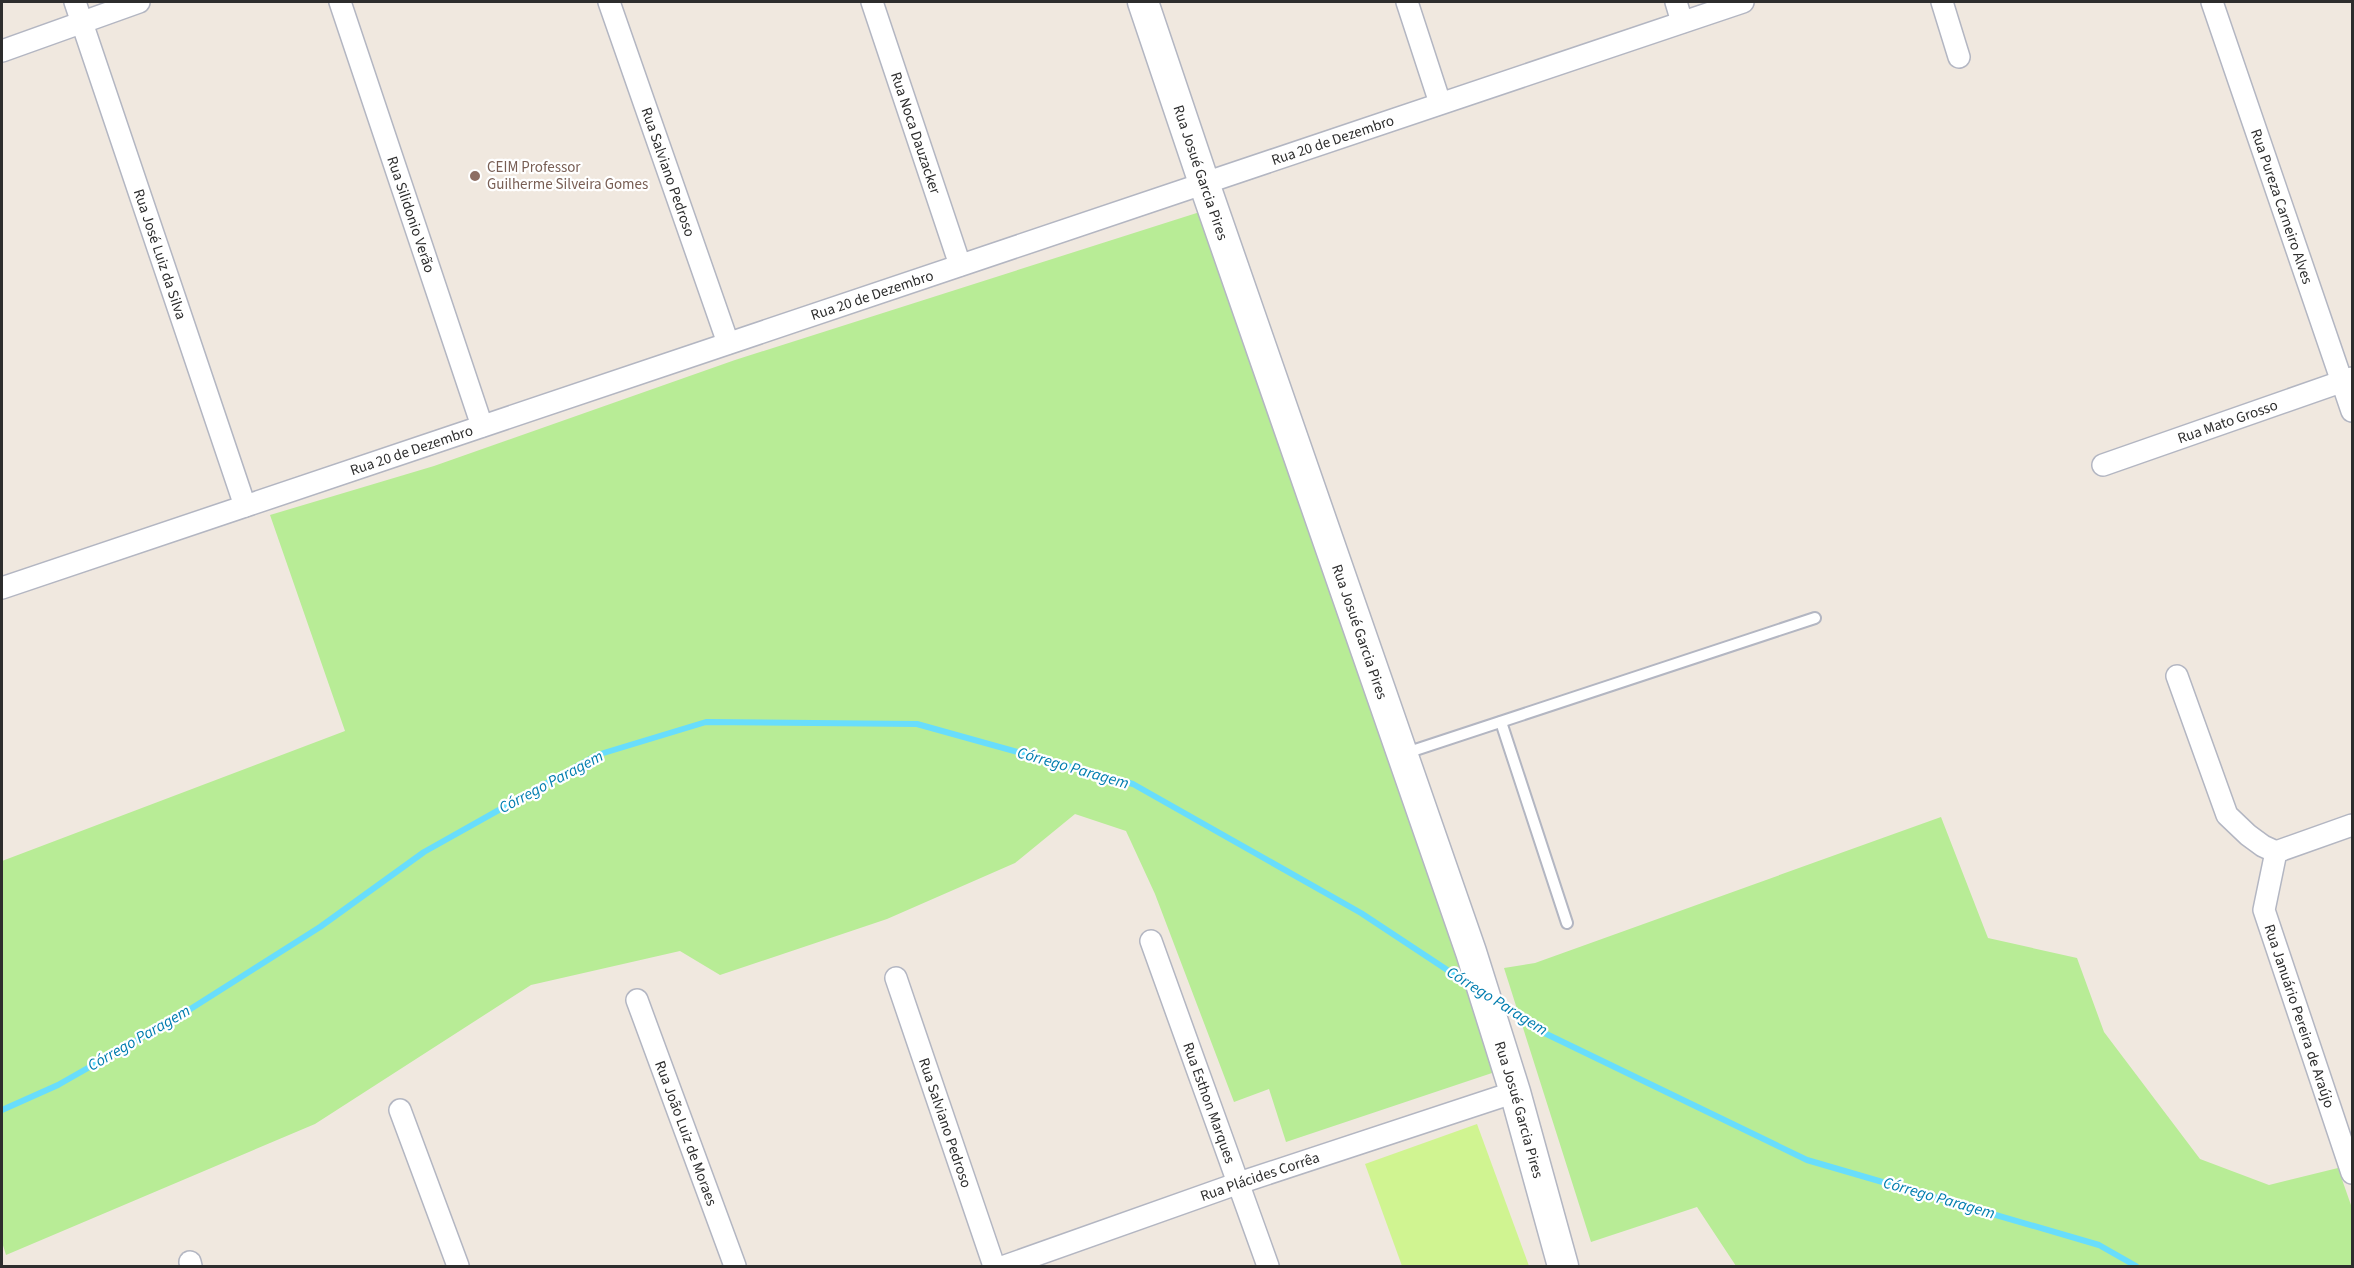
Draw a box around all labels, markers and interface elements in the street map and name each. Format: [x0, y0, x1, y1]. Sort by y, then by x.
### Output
street label: Rua Noca Dauzacker [886, 69, 946, 197]
street label: Rua Josué Garcia Pires [1168, 102, 1234, 243]
street label: Rua Salviano Pedroso [636, 104, 701, 240]
street label: Rua 20 de Dezembro [1268, 110, 1397, 171]
street label: Rua Pureza Carneiro Alves [2246, 126, 2318, 287]
street label: Rua Silidonio Verão [382, 153, 440, 275]
place label: CEIM Professor Guilherme Silveira Gomes [487, 157, 648, 195]
marker: CEIM Professor Guilherme Silveira Gomes [468, 169, 482, 183]
street label: Rua José Luiz da Silva [128, 186, 192, 322]
street label: Rua 20 de Dezembro [808, 265, 936, 326]
street label: Rua Mato Grosso [2175, 394, 2281, 449]
street label: Rua 20 de Dezembro [347, 420, 476, 481]
street label: Rua Josué Garcia Pires [1327, 561, 1393, 702]
water label: Córrego Paragem [1015, 742, 1131, 794]
water label: Córrego Paragem [495, 745, 607, 819]
street label: Rua Januário Pereira de Araújo [2259, 921, 2340, 1111]
water label: Córrego Paragem [1442, 961, 1552, 1041]
water label: Córrego Paragem [84, 1000, 194, 1076]
street label: Rua Esthon Marques [1178, 1039, 1241, 1166]
street label: Rua Josué Garcia Pires [1489, 1039, 1549, 1181]
street label: Rua Salviano Pedroso [913, 1055, 977, 1191]
street label: Rua João Luiz de Moraes [650, 1058, 722, 1209]
street label: Rua Plácides Corrêa [1197, 1147, 1322, 1206]
water label: Córrego Paragem [1881, 1172, 1997, 1224]

